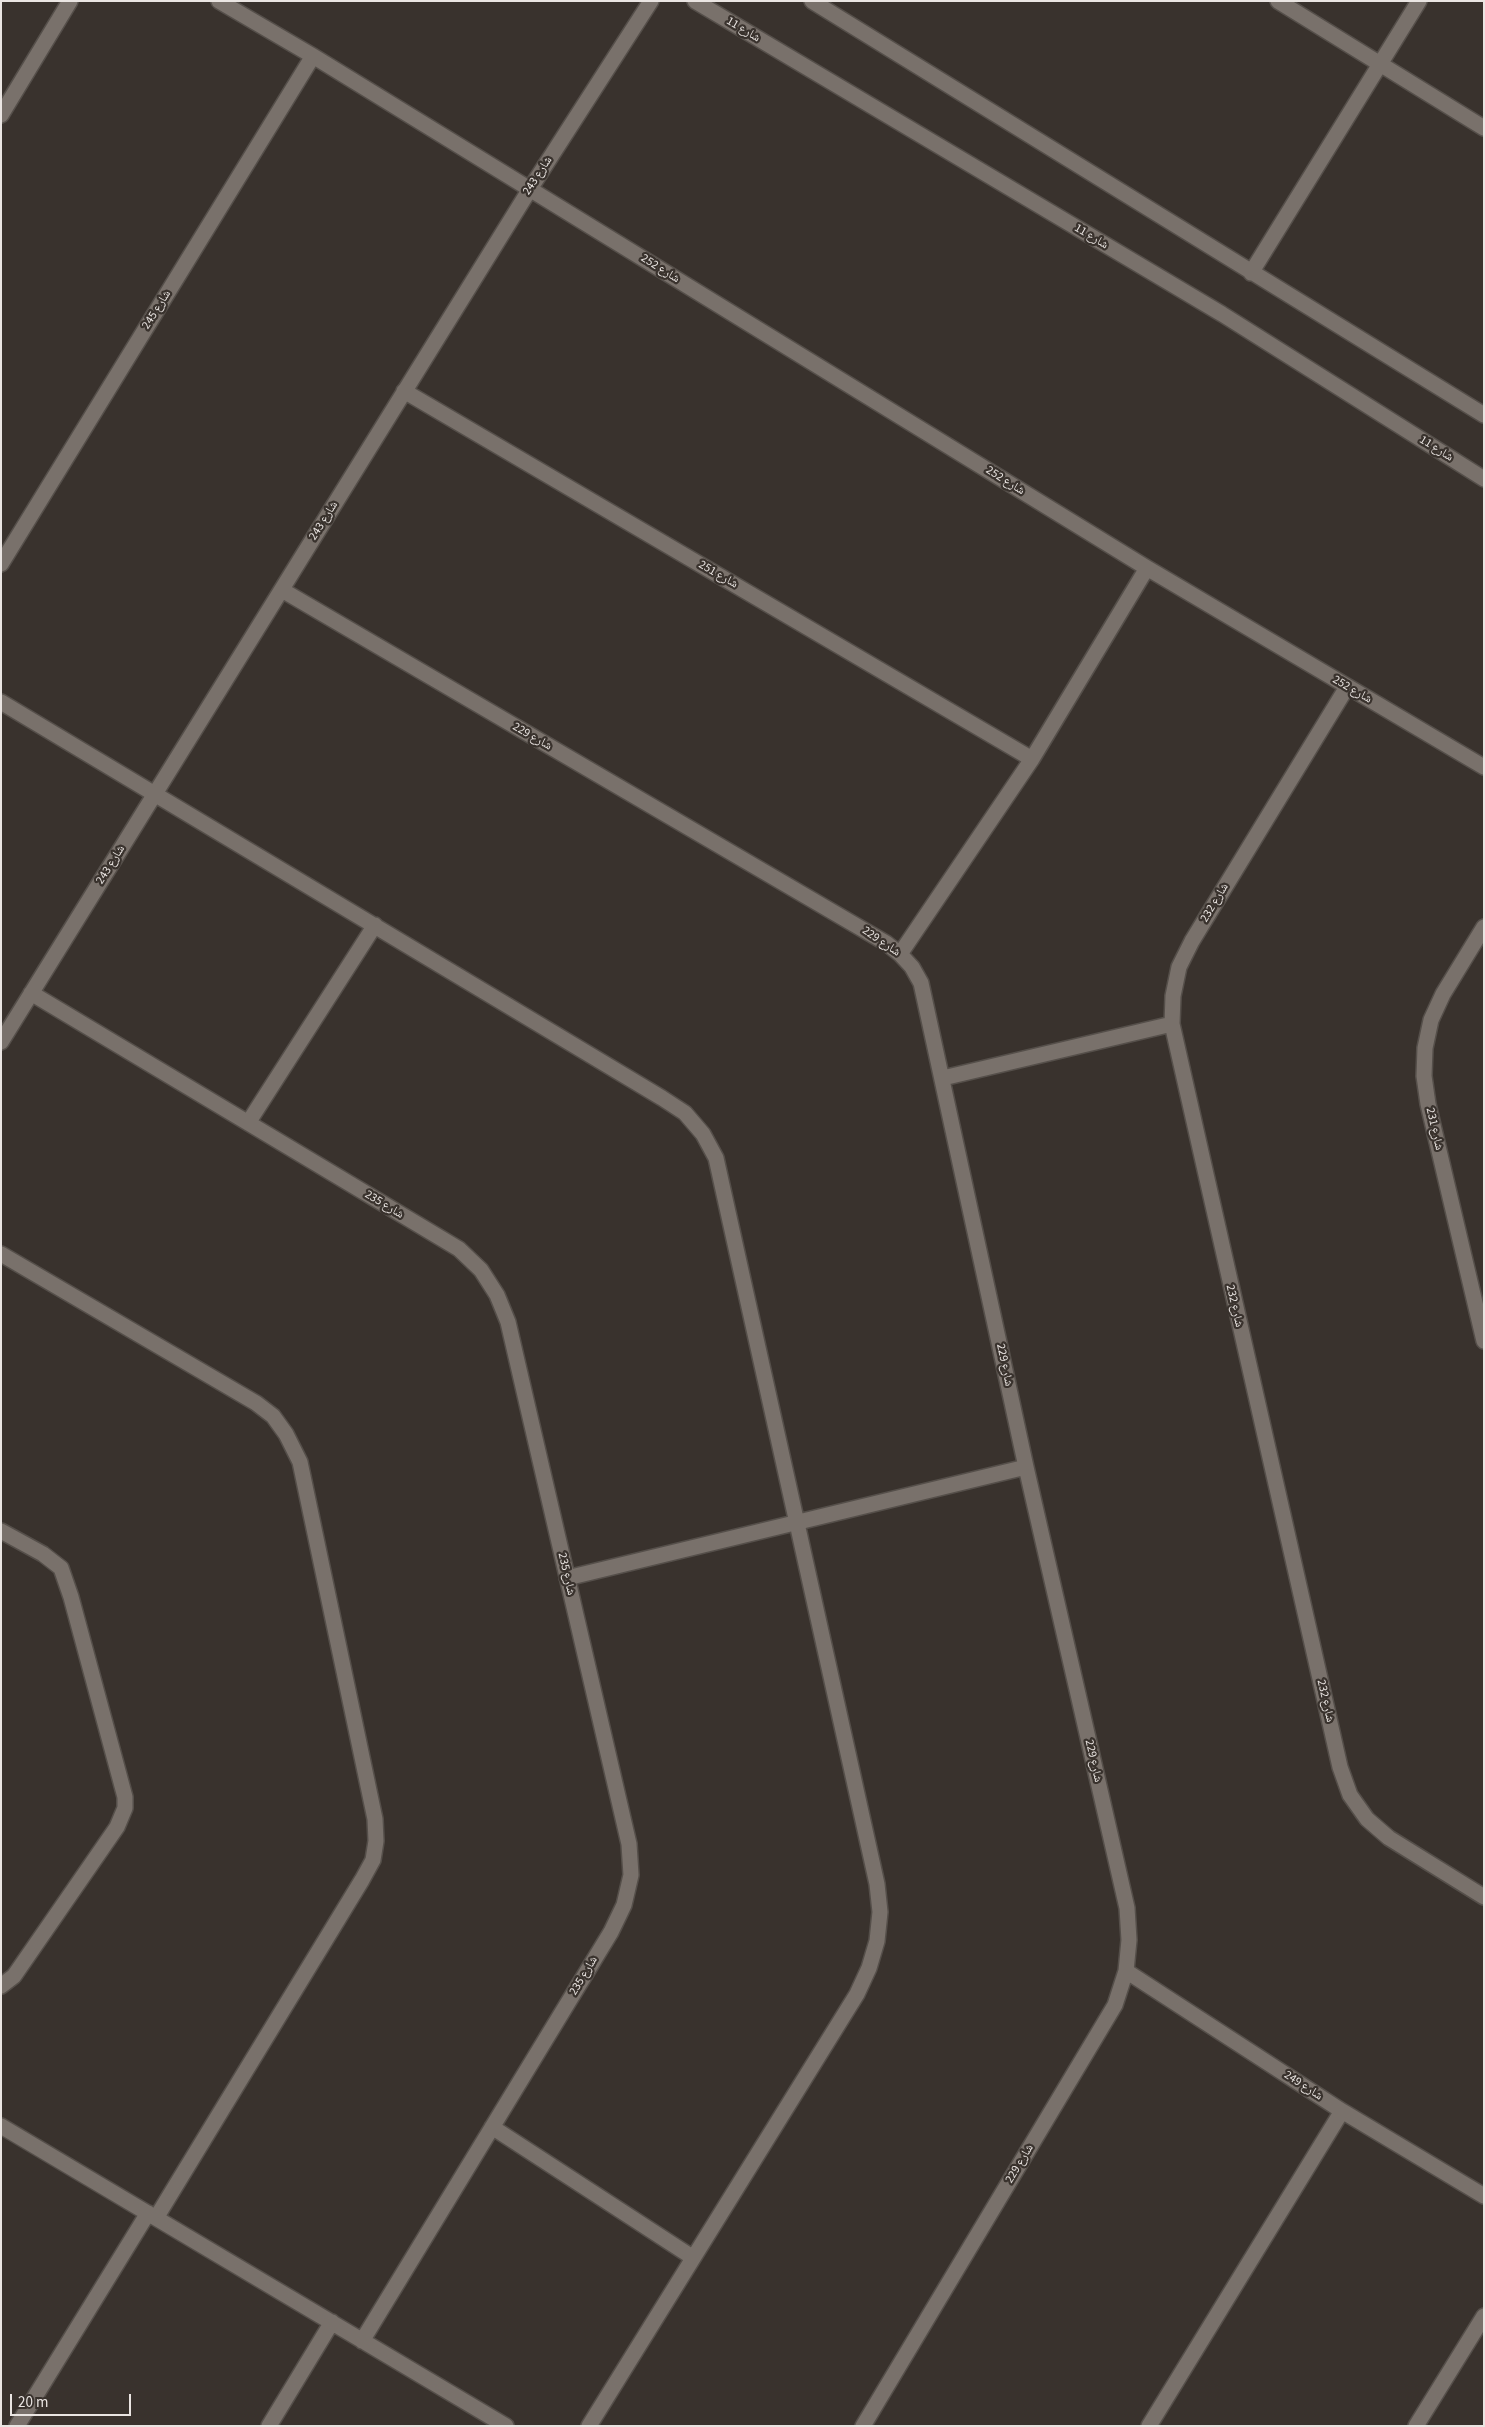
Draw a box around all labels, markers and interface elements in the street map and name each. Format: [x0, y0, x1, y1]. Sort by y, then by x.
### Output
street label: شارع 11 [723, 14, 763, 46]
street label: شارع 243 [520, 154, 556, 198]
street label: شارع 11 [1071, 221, 1111, 253]
street label: شارع 252 [638, 251, 682, 287]
street label: شارع 245 [139, 288, 175, 332]
street label: شارع 11 [1416, 433, 1456, 465]
street label: شارع 252 [983, 463, 1027, 499]
street label: شارع 243 [306, 499, 342, 543]
street label: شارع 251 [696, 558, 740, 592]
street label: شارع 252 [1330, 673, 1374, 707]
street label: شارع 229 [510, 720, 554, 754]
street label: شارع 243 [93, 843, 129, 887]
street label: شارع 232 [1198, 881, 1232, 925]
street label: شارع 229 [859, 924, 903, 960]
street label: شارع 231 [1422, 1106, 1446, 1152]
street label: شارع 235 [362, 1188, 406, 1222]
street label: شارع 232 [1222, 1283, 1246, 1329]
street label: شارع 229 [992, 1342, 1016, 1388]
street label: شارع 235 [554, 1551, 578, 1597]
street label: شارع 232 [1313, 1678, 1337, 1724]
street label: شارع 229 [1081, 1738, 1105, 1784]
street label: شارع 235 [567, 1954, 601, 1998]
street label: شارع 249 [1281, 2068, 1325, 2104]
street label: شارع 229 [1003, 2142, 1037, 2186]
scale bar [12, 2384, 134, 2416]
text: 20 m [18, 2392, 48, 2413]

